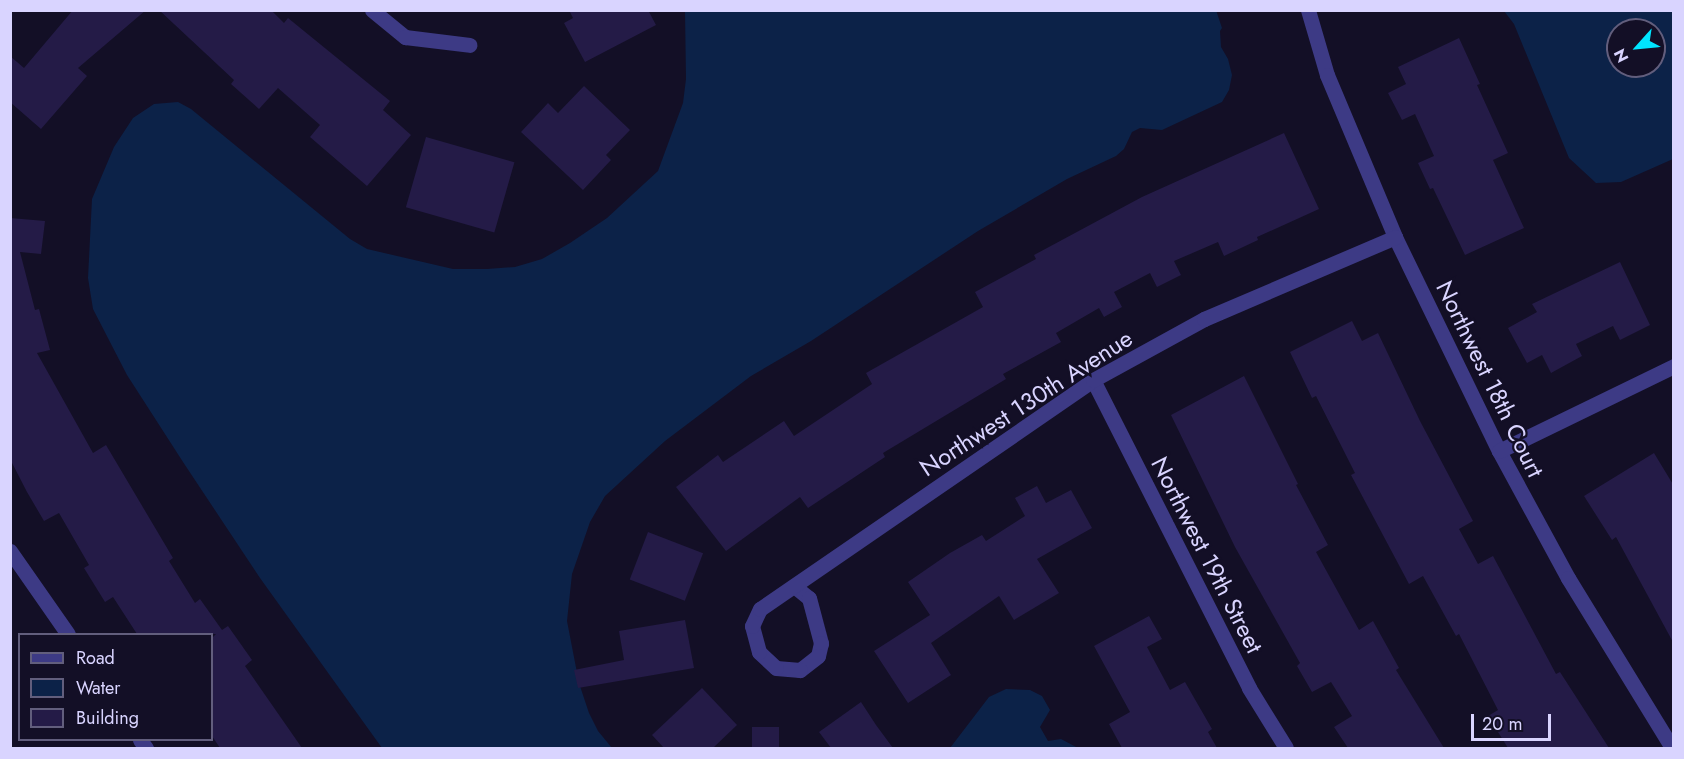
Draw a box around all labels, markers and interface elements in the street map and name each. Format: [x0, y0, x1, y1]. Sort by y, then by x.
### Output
north arrow [1606, 18, 1666, 78]
text: N [1608, 45, 1634, 66]
street label: Northwest 18th Court [1430, 276, 1550, 482]
street label: Northwest 130th Avenue [914, 323, 1138, 483]
street label: Northwest 19th Street [1145, 452, 1269, 658]
legend [18, 633, 213, 741]
text: Road [76, 645, 115, 671]
text: Water [76, 675, 120, 701]
scale bar [1474, 702, 1554, 740]
text: Building [76, 705, 139, 731]
text: 20 m [1482, 711, 1522, 737]

